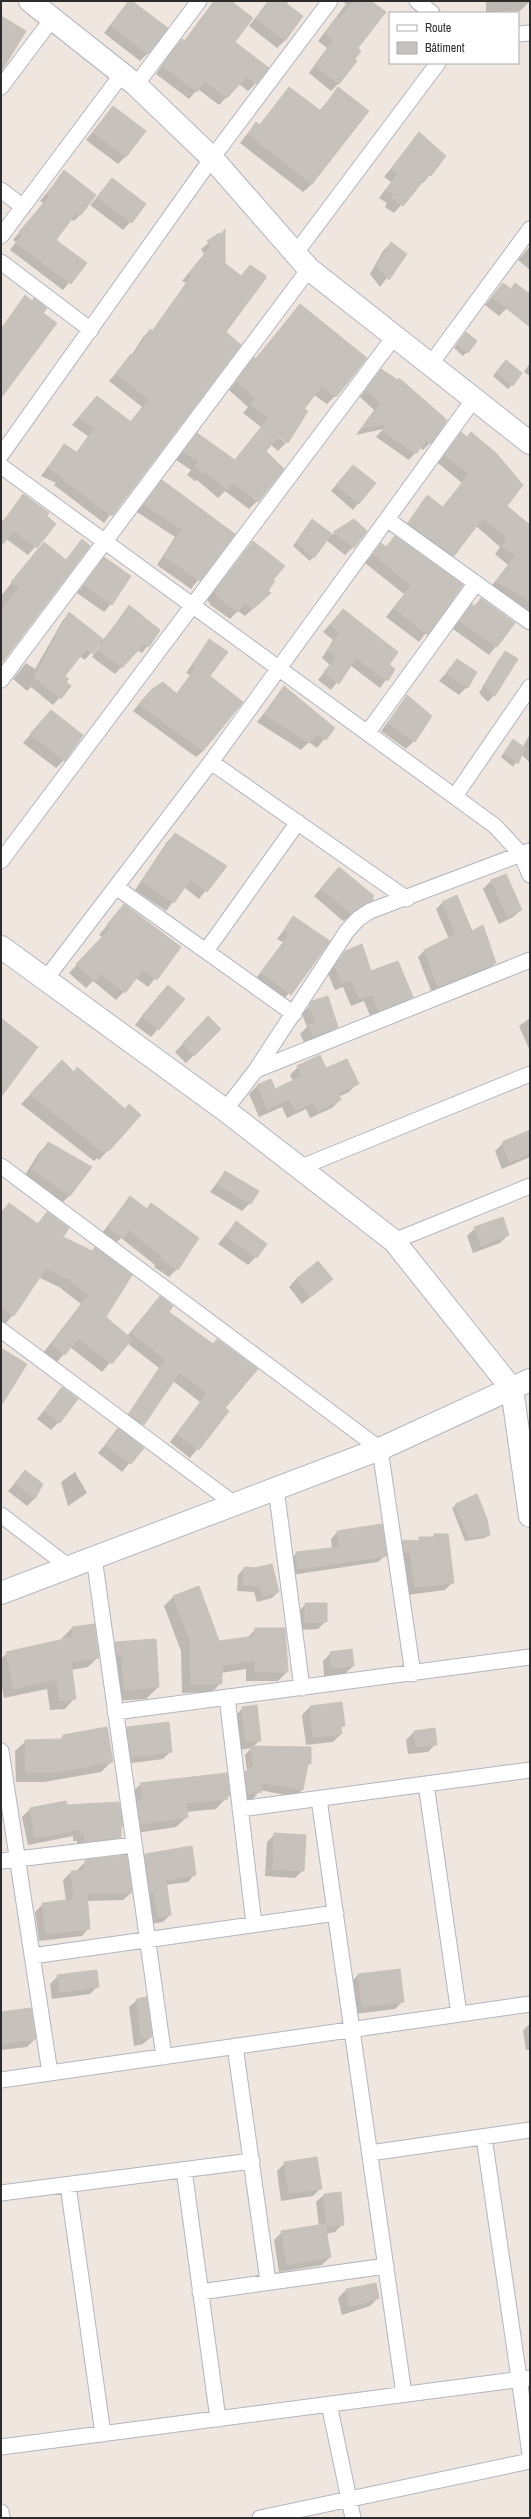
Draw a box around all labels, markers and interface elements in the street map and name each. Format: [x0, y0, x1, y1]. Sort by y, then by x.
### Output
legend [389, 12, 519, 64]
text: Route [425, 20, 451, 36]
text: Bâtiment [425, 40, 465, 56]

